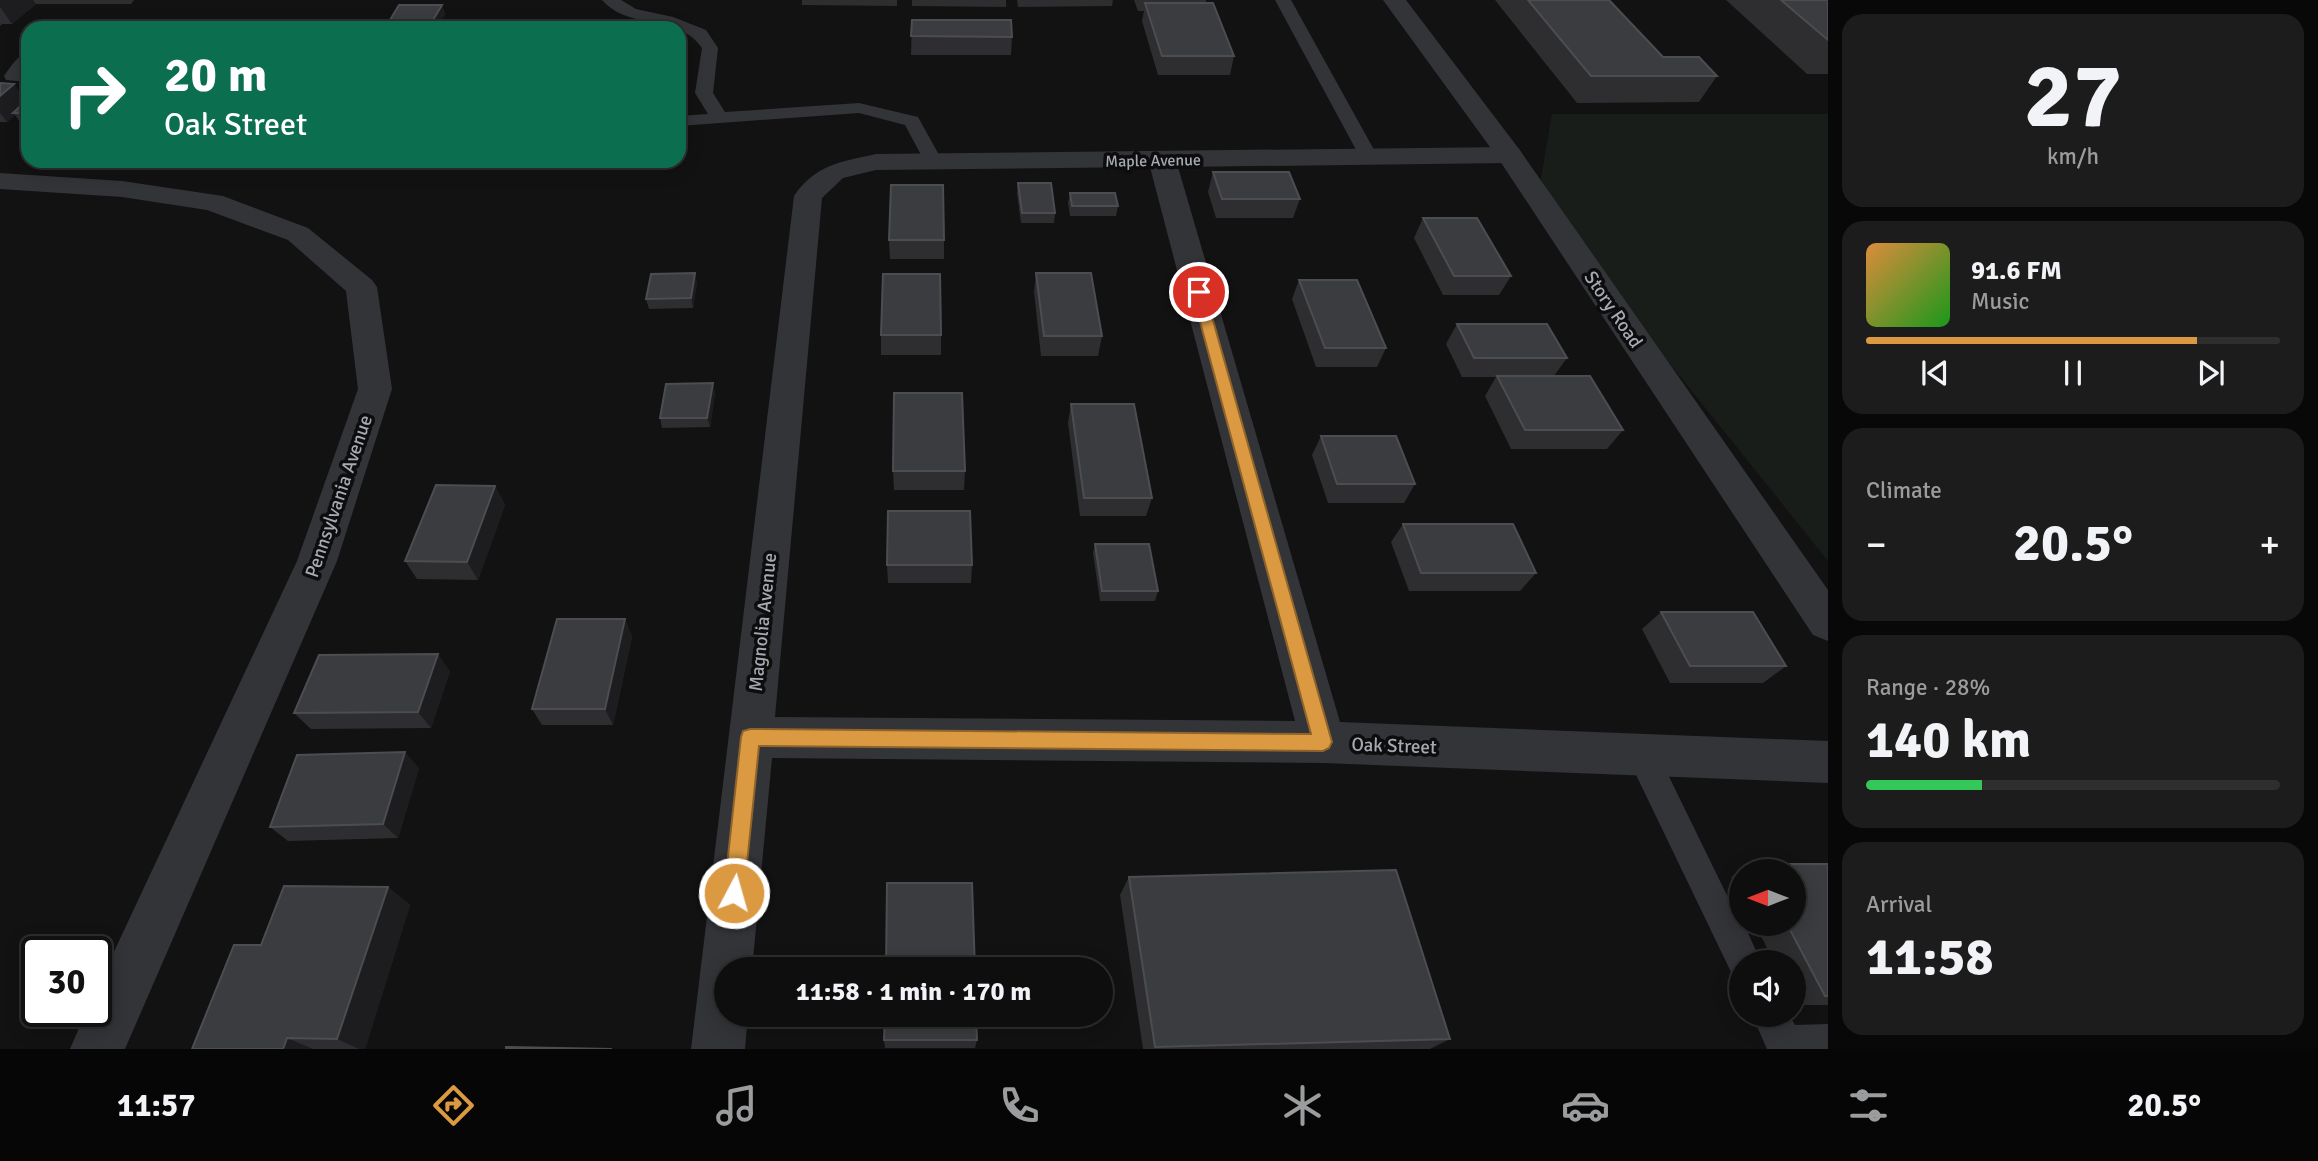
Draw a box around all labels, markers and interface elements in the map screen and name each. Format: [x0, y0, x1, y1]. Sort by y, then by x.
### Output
text: 27 [2024, 40, 2122, 153]
text: 20 m [164, 45, 267, 105]
icon: right [49, 49, 140, 140]
text: Oak Street [164, 105, 307, 144]
text: km/h [2047, 142, 2099, 171]
street label: Maple Avenue [1105, 150, 1201, 172]
text: 91.6 FM [1971, 255, 2062, 287]
pin [1169, 262, 1229, 322]
street label: Story Road [1579, 266, 1648, 353]
icon: arrive [1180, 273, 1218, 311]
text: Music [1971, 287, 2029, 316]
icon: previous [1916, 354, 1954, 392]
icon: pause [2054, 354, 2092, 392]
icon: next [2192, 354, 2230, 392]
street label: Pennsylvania Avenue [300, 412, 378, 581]
text: Climate [1866, 476, 1942, 505]
text: 20.5° [2013, 511, 2133, 575]
text: − [1866, 521, 1887, 568]
text: + [2259, 521, 2280, 568]
street label: Magnolia Avenue [744, 552, 782, 693]
text: Range · 28% [1866, 673, 1990, 702]
text: 140 km [1866, 708, 2031, 772]
street label: Oak Street [1351, 733, 1437, 759]
position arrow [697, 856, 771, 930]
north arrow [1729, 859, 1806, 936]
map controls [1729, 859, 1806, 1027]
text: Arrival [1866, 890, 1932, 919]
text: 11:58 [1866, 925, 1994, 989]
speed limit sign: 30 [21, 936, 112, 1027]
button: sound [1729, 950, 1806, 1027]
text: 11:58 · 1 min · 170 m [796, 976, 1031, 1008]
icon: directions [429, 1081, 478, 1130]
icon: music [712, 1081, 761, 1130]
icon: phone [995, 1081, 1044, 1130]
icon: climate [1278, 1081, 1327, 1130]
icon: car [1561, 1081, 1610, 1130]
icon: filters [1844, 1081, 1893, 1130]
text: 11:57 [117, 1086, 196, 1125]
text: 20.5° [2127, 1086, 2201, 1125]

